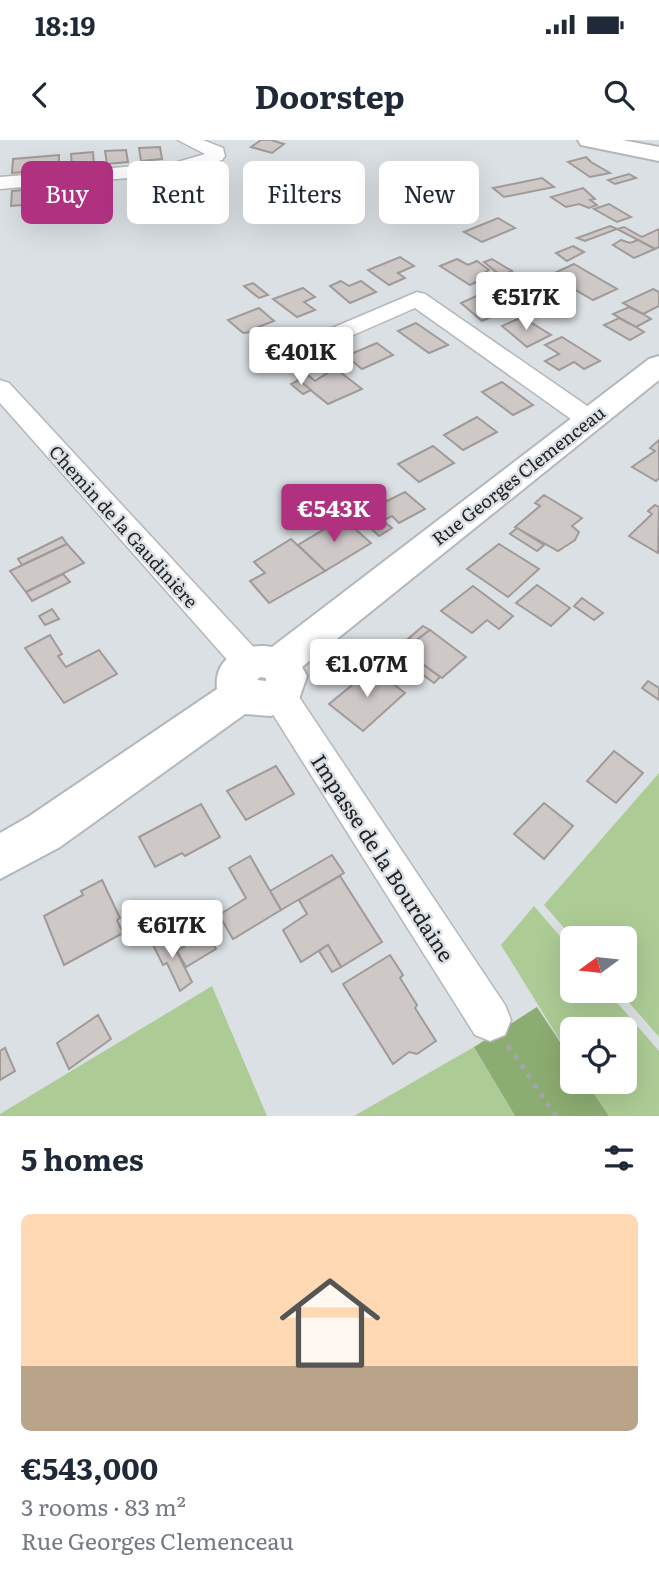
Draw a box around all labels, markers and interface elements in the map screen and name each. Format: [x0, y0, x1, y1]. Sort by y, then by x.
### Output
text: 18:19 [35, 5, 95, 44]
text: Doorstep [254, 71, 405, 119]
icon: back [21, 76, 59, 114]
icon: search [600, 76, 638, 114]
chip: Buy [21, 161, 113, 224]
chip: Rent [127, 161, 229, 224]
chip: Filters [243, 161, 365, 224]
chip: New [379, 161, 479, 224]
pin: €517K [477, 272, 575, 332]
text: €517K [492, 278, 560, 312]
pin: €401K [252, 328, 350, 387]
text: €401K [265, 333, 337, 367]
street label: Rue Georges Clemenceau [426, 399, 610, 551]
street label: Chemin de la Gaudinière [43, 438, 205, 614]
pin: €543K [285, 484, 383, 544]
text: €543K [297, 490, 371, 524]
pin: €1.07M [310, 640, 424, 699]
text: €1.07M [326, 645, 408, 679]
street label: Impasse de la Bourdaine [305, 747, 463, 967]
pin: €617K [123, 900, 221, 960]
text: €617K [138, 906, 206, 940]
north arrow [560, 926, 637, 1003]
map controls [560, 926, 637, 1094]
button: locate [560, 1017, 637, 1094]
text: 5 homes [21, 1136, 144, 1180]
icon: filters [600, 1139, 638, 1177]
icon: home [267, 1260, 393, 1386]
text: €543,000 [21, 1445, 158, 1489]
text: 3 rooms · 83 m² [21, 1489, 186, 1523]
text: Rue Georges Clemenceau [21, 1523, 294, 1557]

